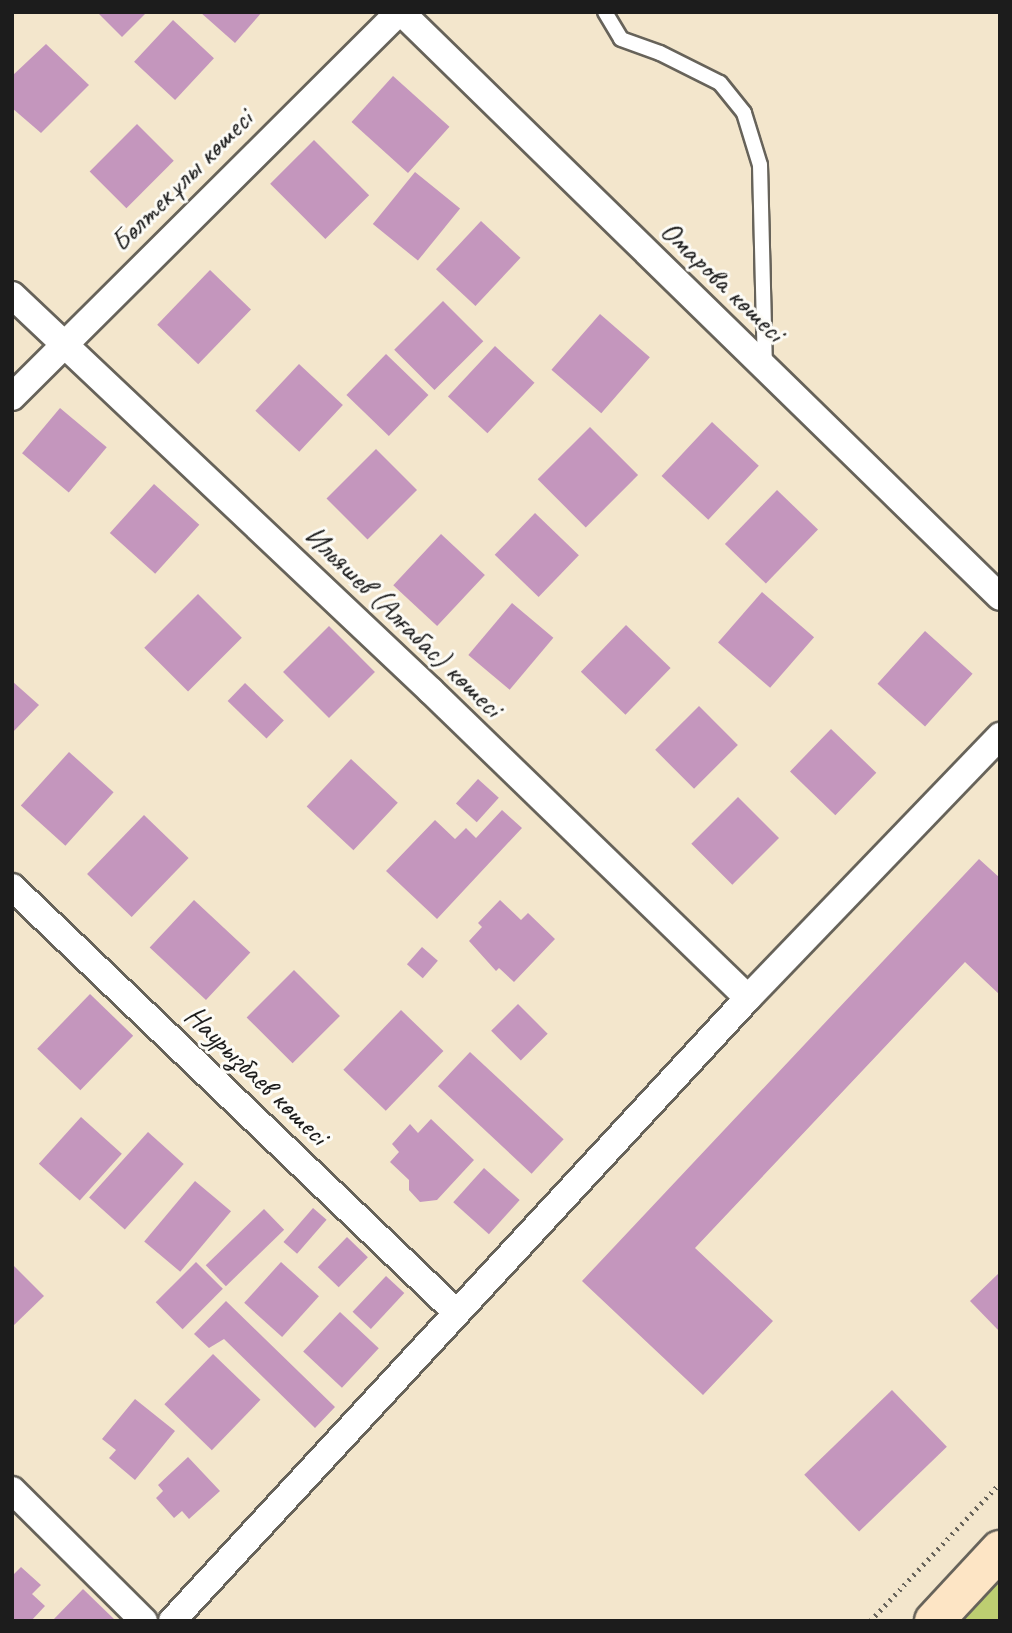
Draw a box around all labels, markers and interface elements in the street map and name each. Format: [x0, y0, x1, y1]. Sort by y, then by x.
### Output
street label: Бөлтекұлы көшесі [102, 101, 260, 259]
street label: Омарова көшесі [653, 213, 793, 349]
street label: Ильяшев (Алғабас) көшесі [297, 517, 511, 725]
street label: Наурызбаев көшесі [178, 997, 336, 1153]

